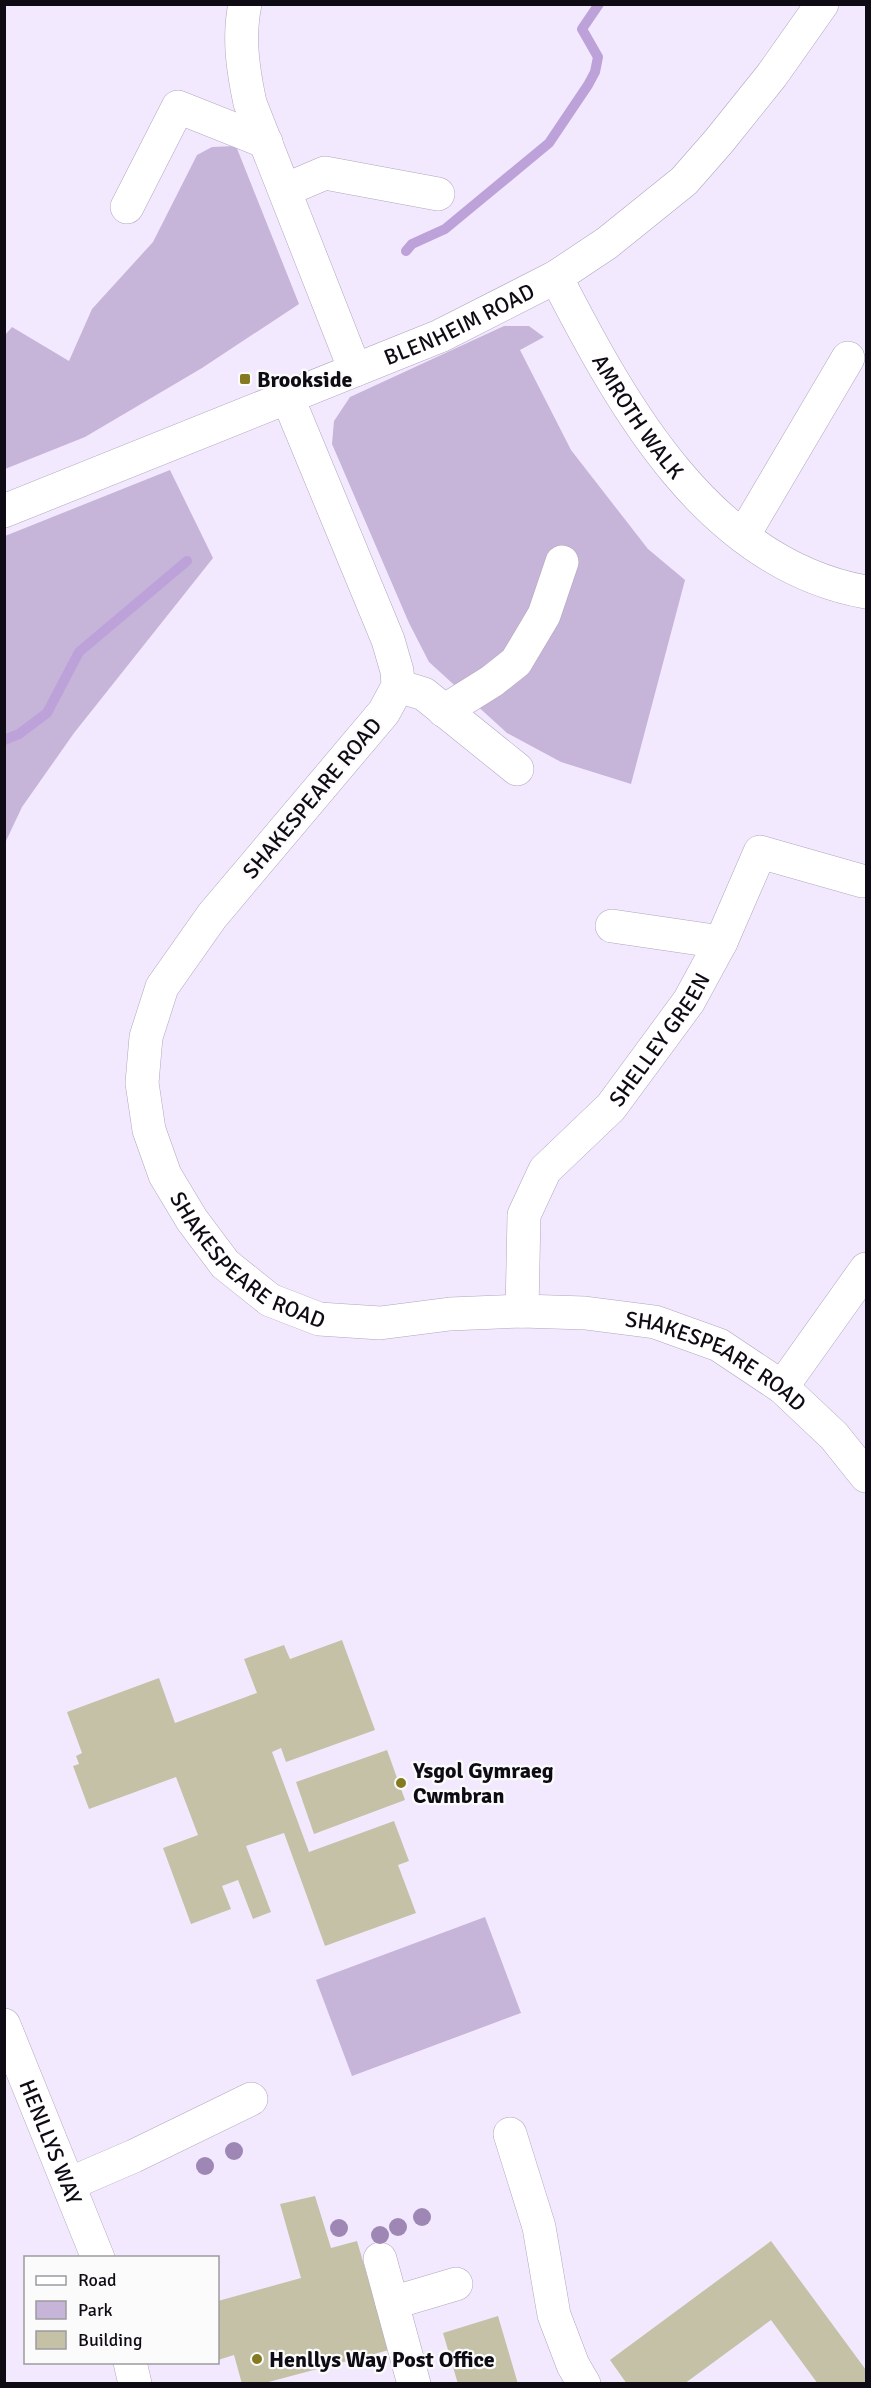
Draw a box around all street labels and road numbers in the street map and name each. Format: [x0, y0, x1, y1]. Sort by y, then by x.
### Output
street label: BLENHEIM ROAD [380, 277, 539, 371]
street label: AMROTH WALK [587, 349, 690, 484]
street label: SHAKESPEARE ROAD [237, 712, 387, 884]
street label: SHELLEY GREEN [603, 968, 715, 1112]
street label: SHAKESPEARE ROAD [164, 1186, 329, 1334]
street label: SHAKESPEARE ROAD [624, 1305, 812, 1417]
street label: HENLLYS WAY [14, 2076, 88, 2208]

